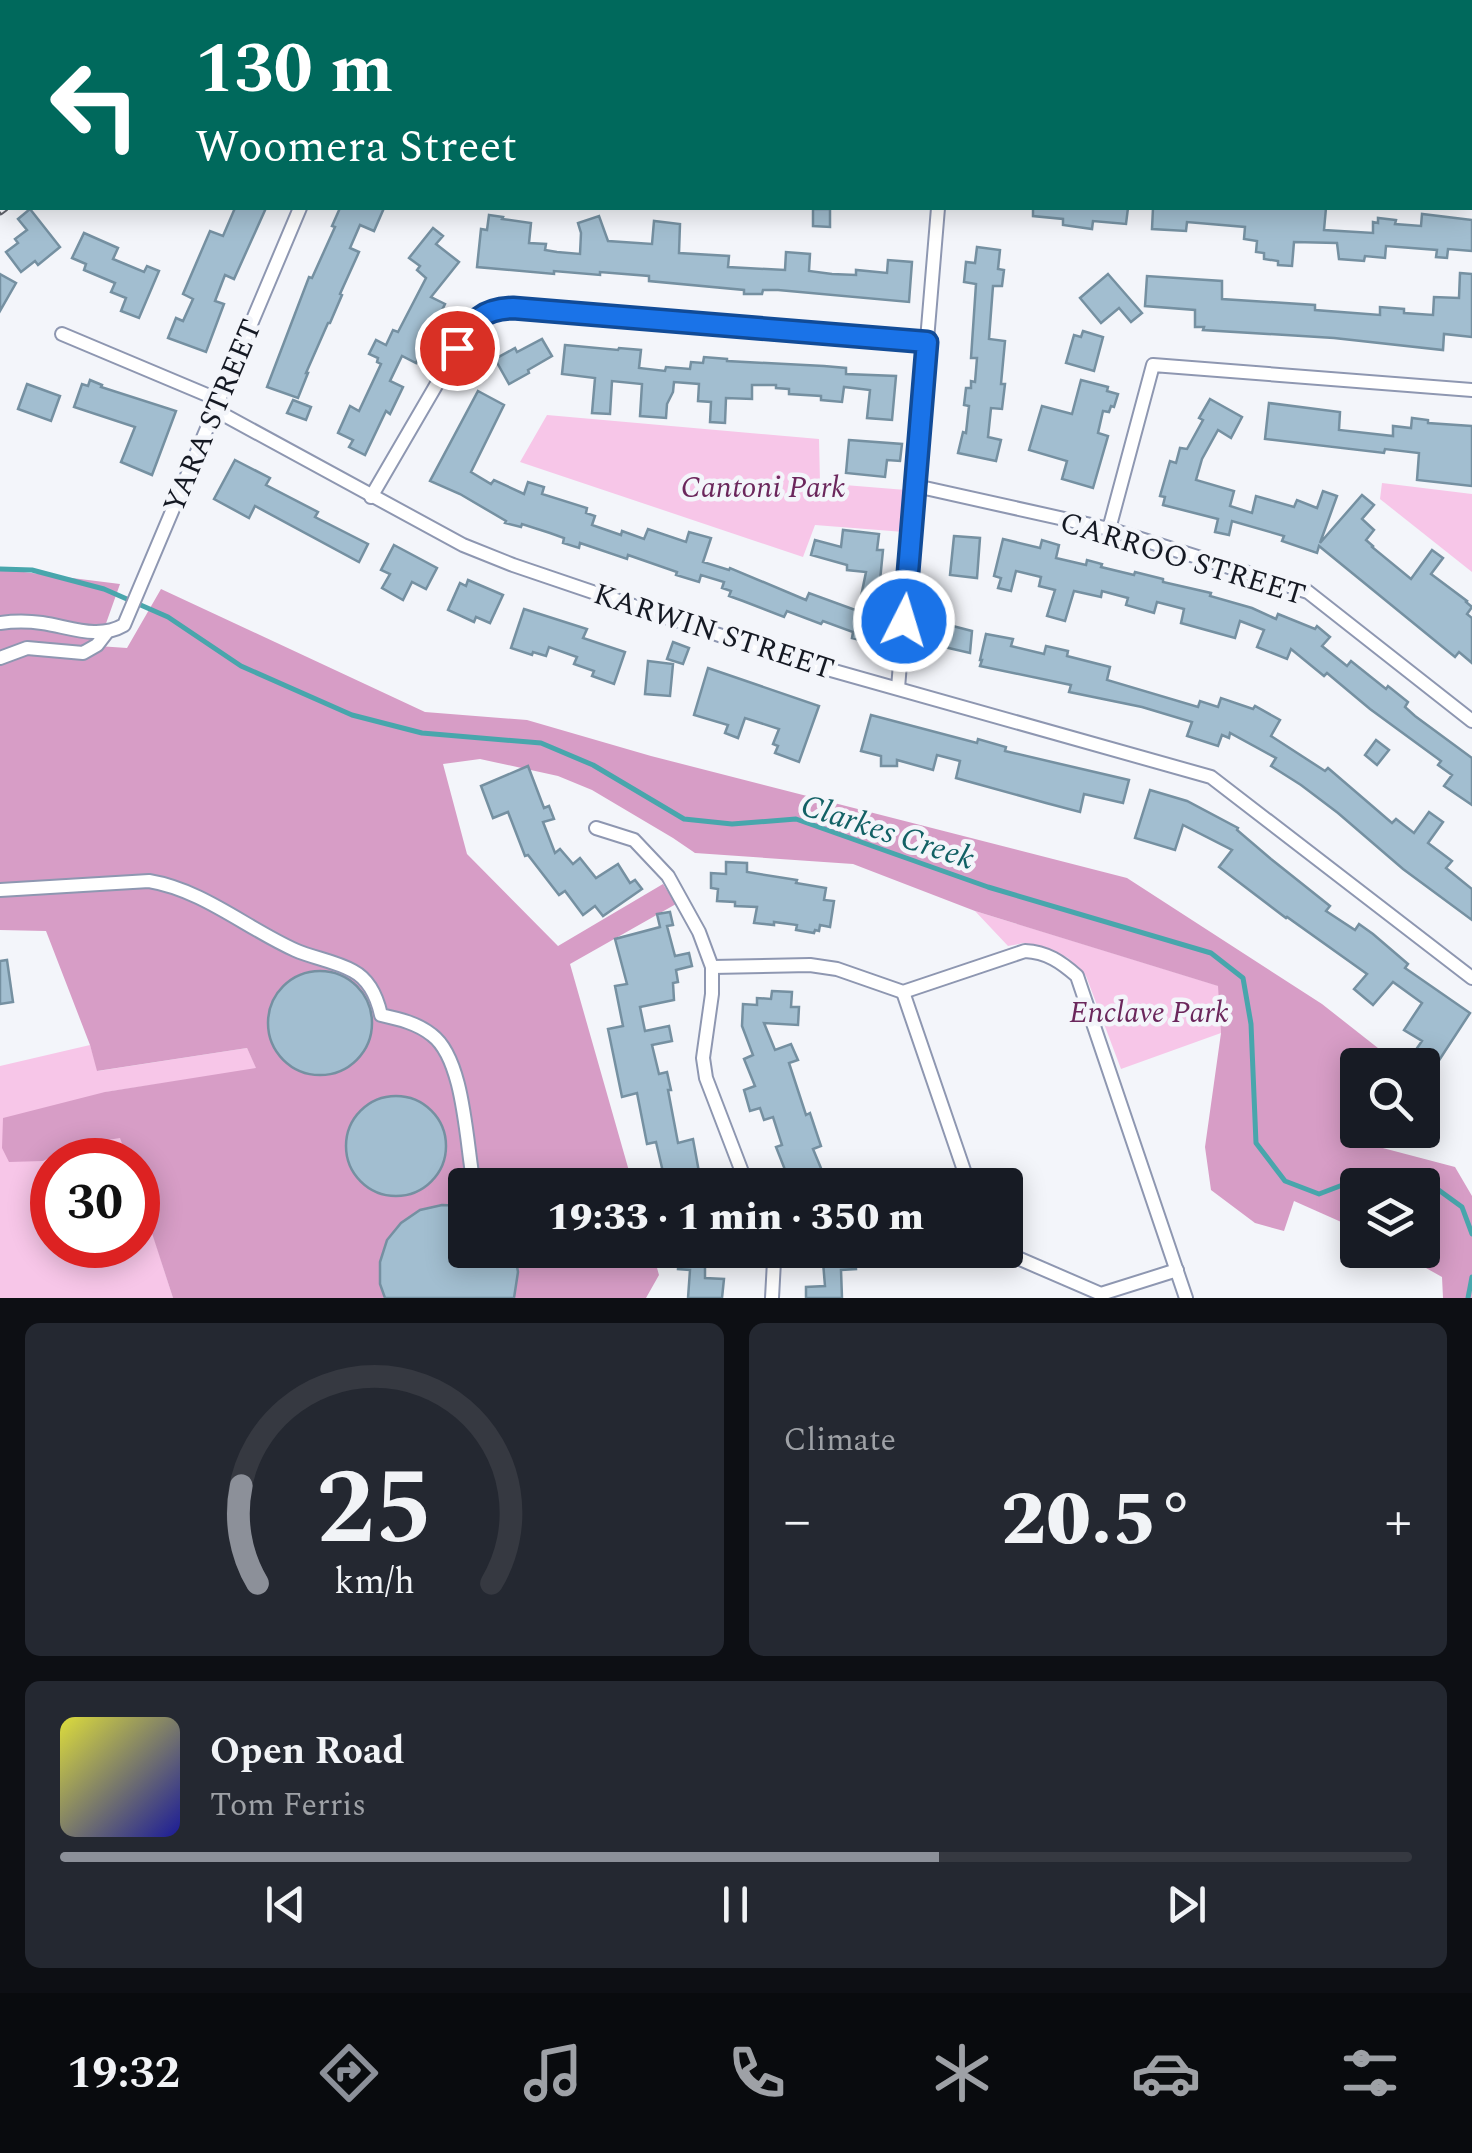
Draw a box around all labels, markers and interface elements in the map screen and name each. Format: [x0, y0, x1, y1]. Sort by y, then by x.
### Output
text: 130 m [195, 17, 393, 123]
icon: left [30, 40, 160, 170]
text: Woomera Street [195, 113, 517, 182]
pin [415, 306, 500, 391]
street label: YARA STREET [151, 312, 274, 521]
icon: arrive [430, 321, 485, 376]
park label: Cantoni Park [681, 465, 845, 511]
street label: CARROO STREET [1054, 500, 1311, 618]
position arrow [852, 569, 956, 673]
street label: KARWIN STREET [587, 571, 840, 693]
water label: Clarkes Creek [794, 781, 981, 884]
park label: Enclave Park [1069, 990, 1229, 1036]
map controls [1340, 1048, 1440, 1268]
button: search [1340, 1048, 1440, 1148]
speed limit sign: 30 [30, 1138, 160, 1268]
button: layers [1340, 1168, 1440, 1268]
text: 19:33 · 1 min · 350 m [547, 1189, 924, 1247]
text: Climate [784, 1416, 896, 1465]
text: 25 [316, 1431, 433, 1589]
text: 20.5° [1001, 1464, 1195, 1578]
text: − [784, 1480, 811, 1563]
text: + [1384, 1480, 1412, 1563]
text: km/h [334, 1555, 414, 1610]
text: Open Road [210, 1723, 405, 1781]
text: Tom Ferris [210, 1781, 366, 1830]
icon: previous [258, 1877, 313, 1932]
icon: pause [708, 1877, 763, 1932]
icon: next [1159, 1877, 1214, 1932]
icon: directions [314, 2038, 384, 2108]
icon: music [518, 2038, 588, 2108]
icon: phone [722, 2038, 792, 2108]
icon: climate [927, 2038, 997, 2108]
icon: car [1131, 2038, 1201, 2108]
icon: filters [1335, 2038, 1405, 2108]
text: 19:32 [67, 2039, 180, 2108]

